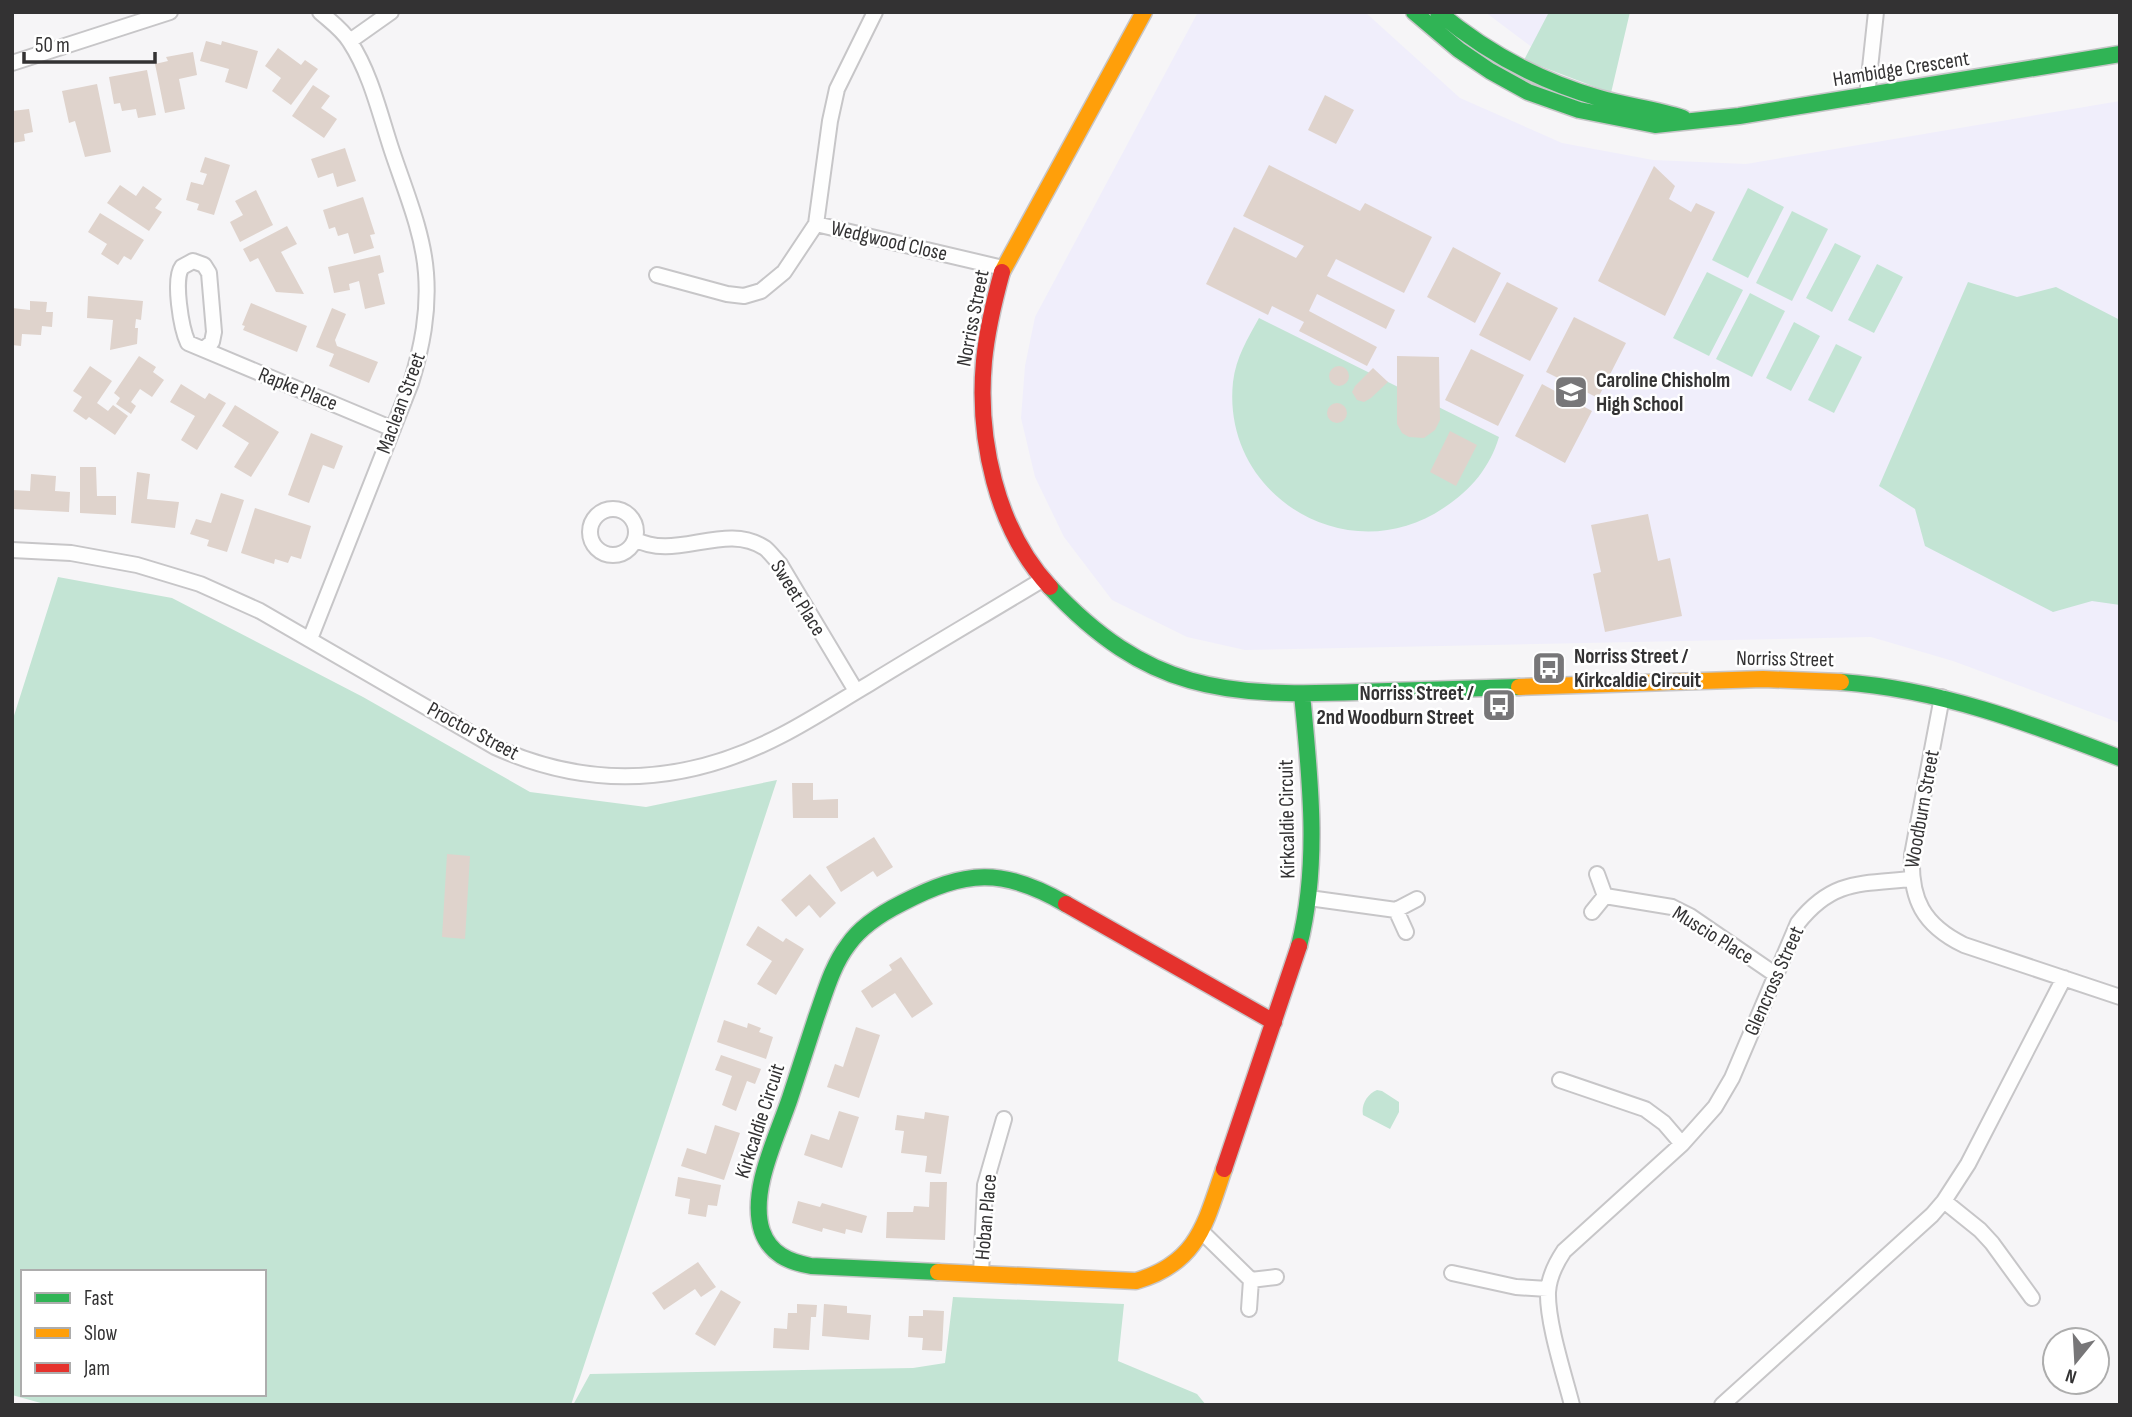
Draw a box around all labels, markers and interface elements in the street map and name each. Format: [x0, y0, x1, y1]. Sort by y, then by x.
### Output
scale bar [24, 21, 156, 65]
text: 50 m [35, 33, 70, 58]
street label: Hambidge Crescent [1831, 46, 1971, 92]
street label: Wedgwood Close [828, 215, 950, 267]
street label: Norriss Street [951, 268, 995, 368]
street label: Maclean Street [371, 349, 431, 457]
street label: Rapke Place [255, 362, 341, 416]
place label: Caroline Chisholm High School [1596, 368, 1730, 417]
school or university icon: Caroline Chisholm High School [1552, 373, 1590, 411]
street label: Sweet Place [765, 555, 831, 641]
place label: Norriss Street / Kirkcaldie Circuit [1574, 644, 1701, 693]
street label: Norriss Street [1736, 646, 1834, 672]
bus stop icon: Norriss Street / Kirkcaldie Circuit [1530, 649, 1568, 687]
place label: Norriss Street / 2nd Woodburn Street [1316, 681, 1474, 730]
bus stop icon: Norriss Street / 2nd Woodburn Street [1480, 686, 1518, 724]
street label: Proctor Street [423, 696, 523, 766]
street label: Woodburn Street [1899, 748, 1945, 870]
street label: Kirkcaldie Circuit [1273, 759, 1301, 879]
street label: Muscio Place [1668, 900, 1758, 970]
street label: Glencross Street [1739, 922, 1809, 1040]
street label: Kirkcaldie Circuit [730, 1061, 790, 1181]
street label: Hoban Place [970, 1173, 1002, 1261]
legend [21, 1270, 266, 1396]
text: Fast [84, 1286, 114, 1311]
text: Slow [84, 1321, 118, 1346]
north arrow [2041, 1326, 2111, 1396]
text: Jam [83, 1356, 110, 1381]
text: N [2063, 1363, 2080, 1388]

